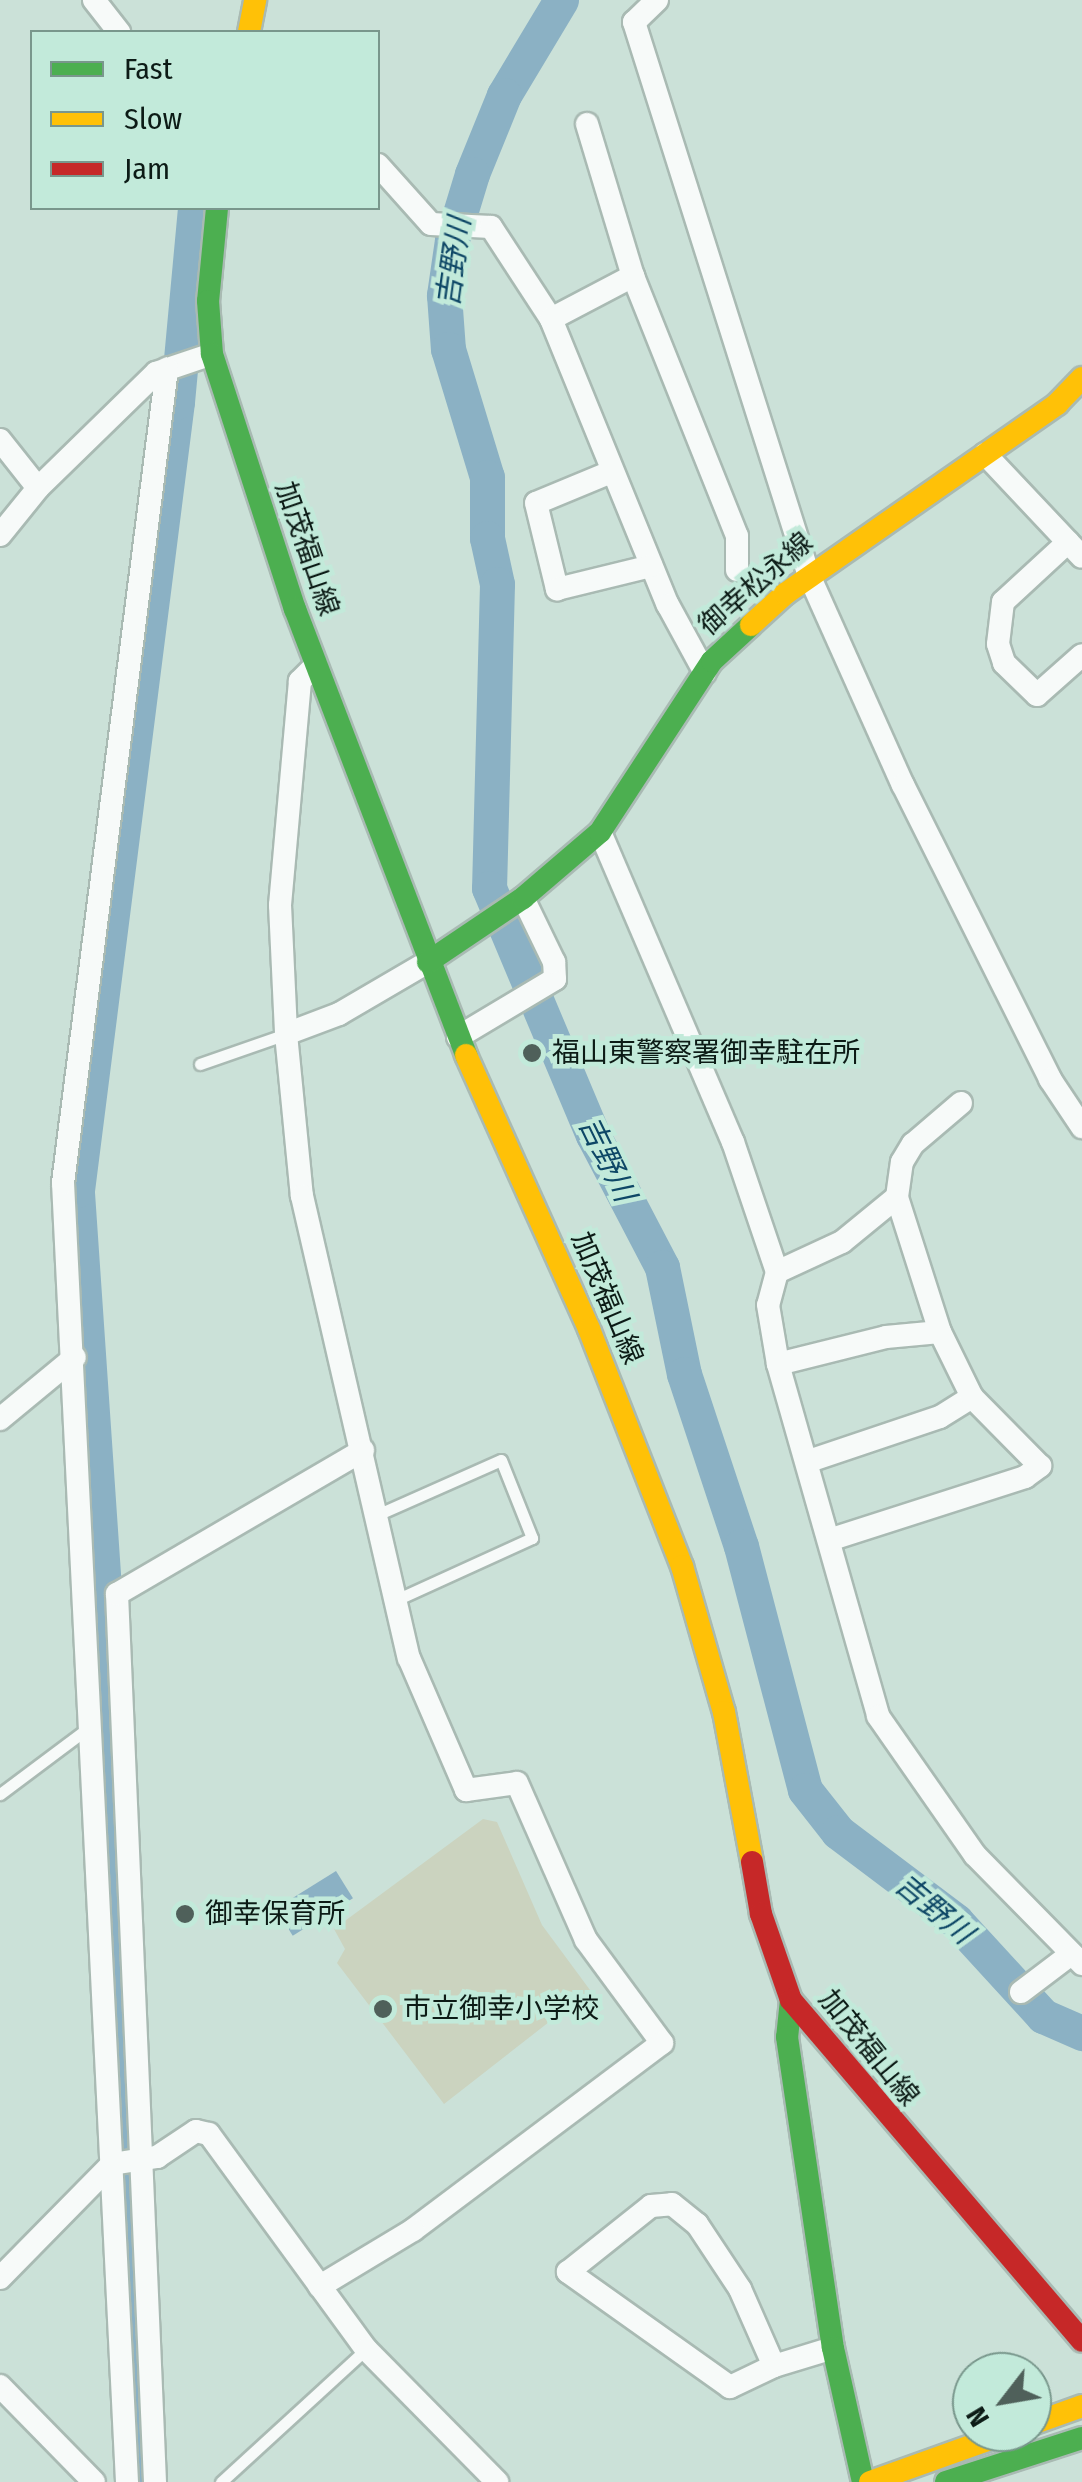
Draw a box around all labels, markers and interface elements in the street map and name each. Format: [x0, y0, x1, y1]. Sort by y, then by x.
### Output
legend [30, 30, 380, 210]
text: Fast [124, 51, 172, 87]
text: Slow [124, 101, 182, 137]
text: Jam [124, 151, 170, 187]
water label: 吉野川 [430, 215, 478, 309]
street label: 加茂福山線 [268, 477, 346, 621]
street label: 御幸松永線 [692, 525, 820, 643]
place label: 福山東警察署御幸駐在所 [552, 1036, 860, 1070]
marker: 福山東警察署御幸駐在所 [521, 1042, 543, 1064]
water label: 吉野川 [571, 1111, 643, 1207]
street label: 加茂福山線 [564, 1227, 650, 1369]
water label: 吉野川 [888, 1866, 980, 1952]
place label: 御幸保育所 [205, 1897, 345, 1931]
marker: 御幸保育所 [174, 1903, 196, 1925]
street label: 加茂福山線 [812, 1983, 926, 2113]
place label: 市立御幸小学校 [403, 1992, 599, 2026]
marker: 市立御幸小学校 [372, 1998, 394, 2020]
north arrow [952, 2352, 1052, 2452]
text: N [959, 2401, 996, 2432]

